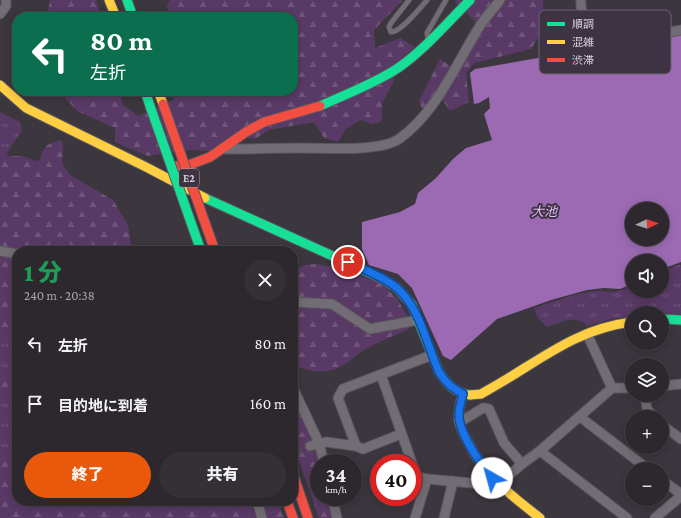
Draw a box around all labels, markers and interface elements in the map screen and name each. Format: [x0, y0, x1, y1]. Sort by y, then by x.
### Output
legend [539, 10, 671, 74]
text: 順調 [572, 18, 594, 30]
text: 80 m [90, 25, 152, 56]
icon: left [24, 28, 76, 80]
text: 混雑 [572, 36, 594, 48]
text: 渋滞 [572, 54, 594, 66]
text: 左折 [90, 63, 126, 83]
road number: E2 [179, 169, 199, 187]
north arrow [625, 202, 669, 246]
map controls [625, 202, 669, 506]
water label: 大池 [531, 204, 559, 219]
pin [331, 245, 365, 279]
icon: arrive [337, 251, 359, 273]
button: sound [625, 254, 669, 298]
text: 1 分 [24, 259, 62, 286]
button: close [244, 259, 286, 301]
text: 240 m · 20:38 [24, 288, 95, 303]
button: search [625, 306, 669, 350]
icon: left [24, 333, 46, 355]
text: 80 m [255, 336, 286, 352]
text: 左折 [58, 338, 88, 354]
button: layers [625, 358, 669, 402]
icon: arrive [24, 393, 46, 415]
text: 160 m [250, 396, 286, 412]
text: 目的地に到着 [58, 398, 148, 414]
button: + [625, 410, 669, 454]
button: 終了 [24, 452, 151, 498]
button: 共有 [159, 452, 286, 498]
speed limit sign: 40 [370, 454, 422, 506]
position arrow [471, 457, 513, 499]
button: − [625, 462, 669, 506]
text: 34 [326, 464, 346, 486]
text: km/h [325, 484, 347, 495]

